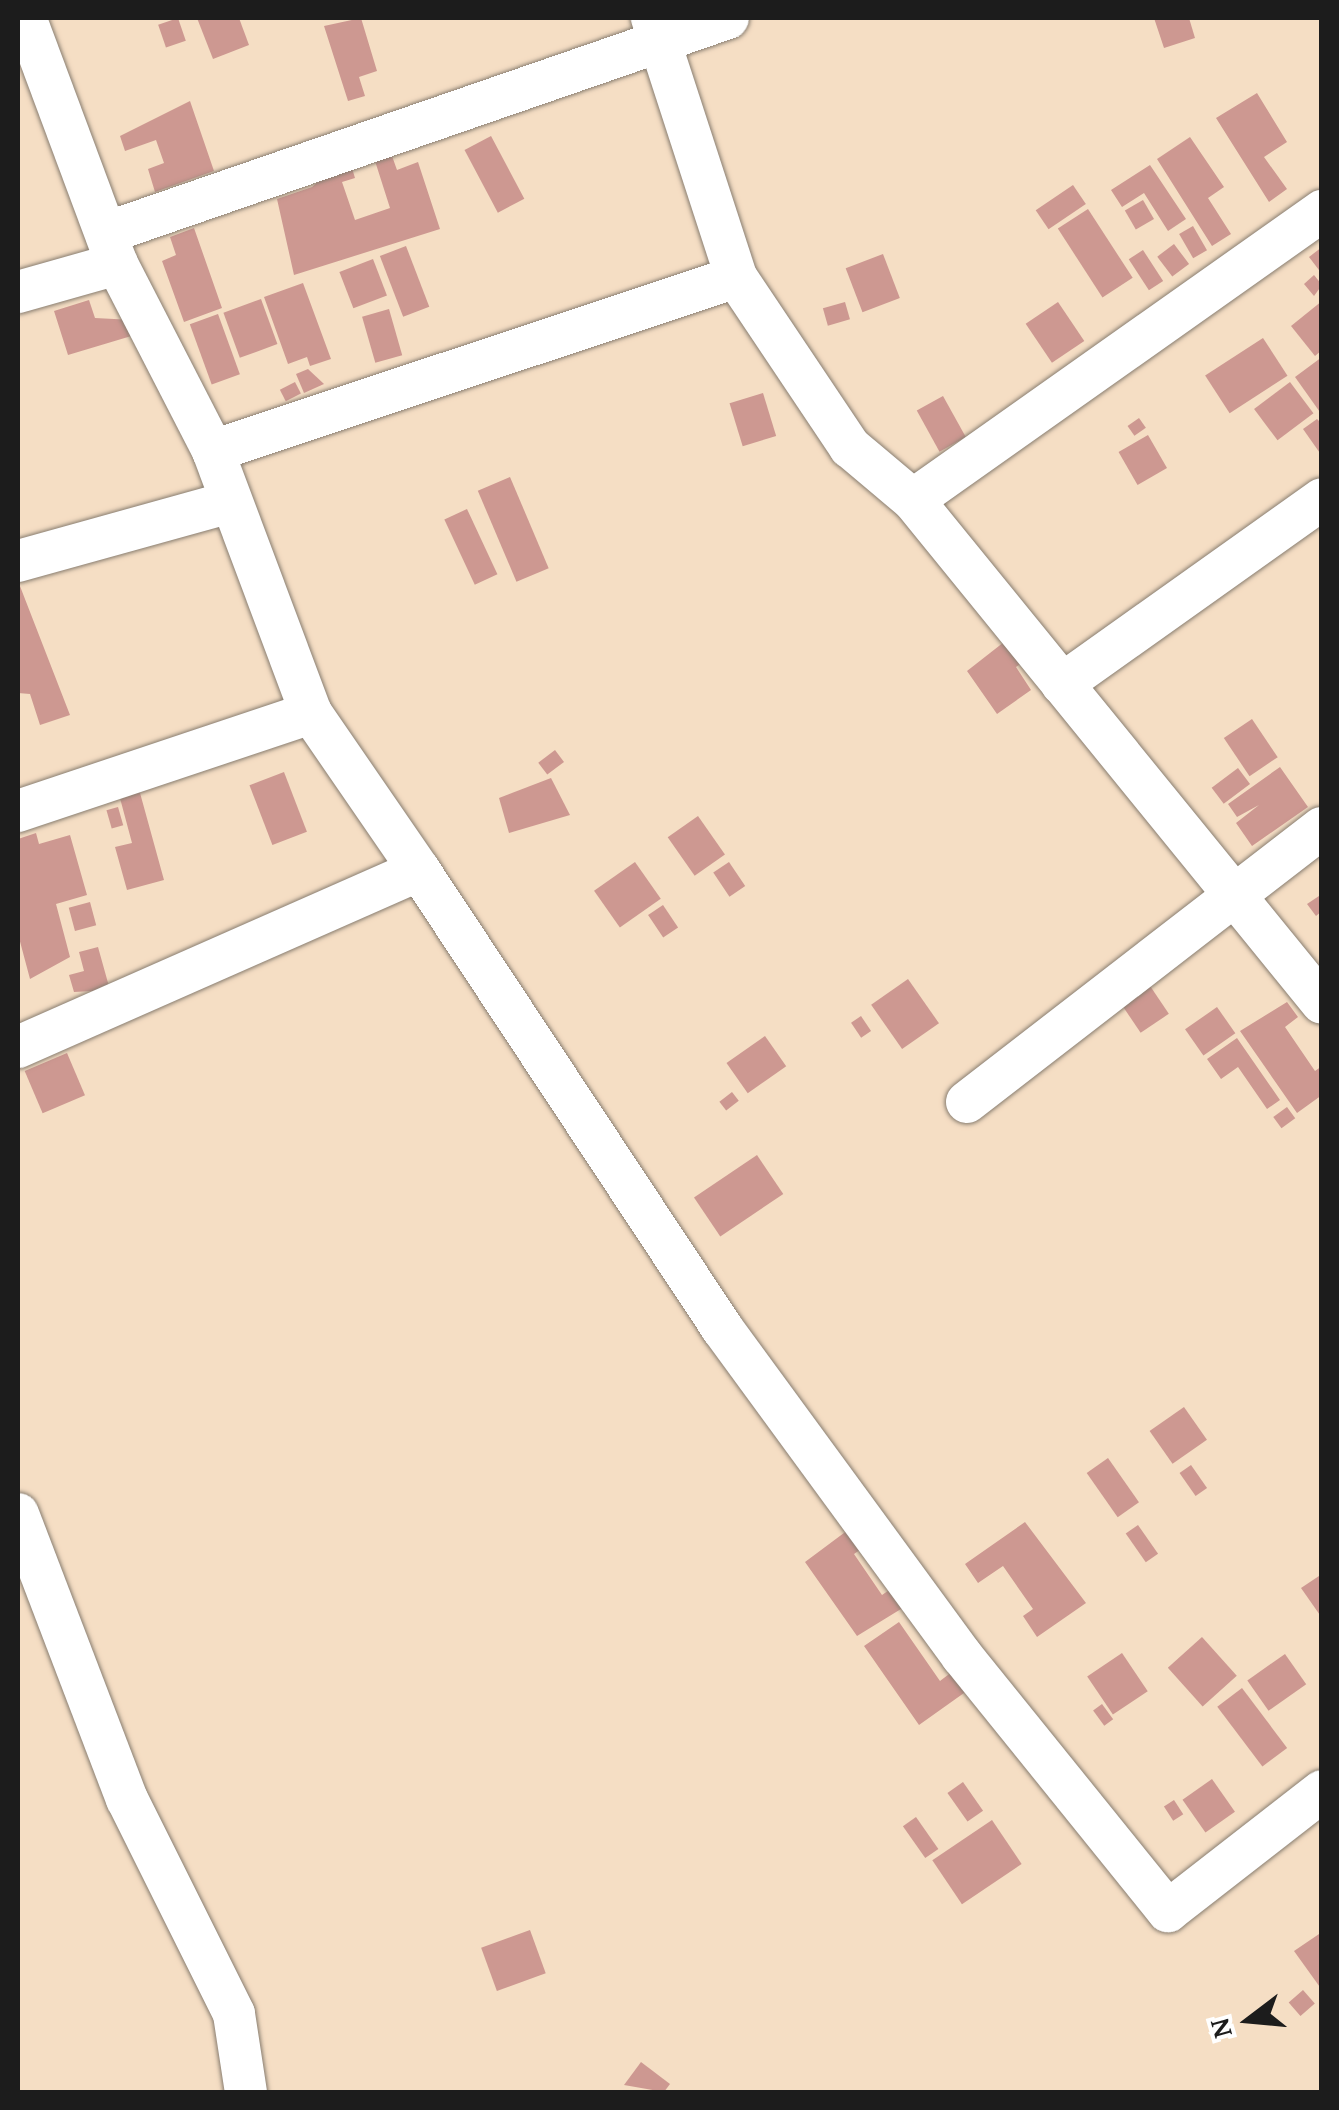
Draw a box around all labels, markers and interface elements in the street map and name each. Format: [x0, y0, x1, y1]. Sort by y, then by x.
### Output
north arrow [1199, 1970, 1299, 2070]
text: N [1197, 2014, 1242, 2043]

